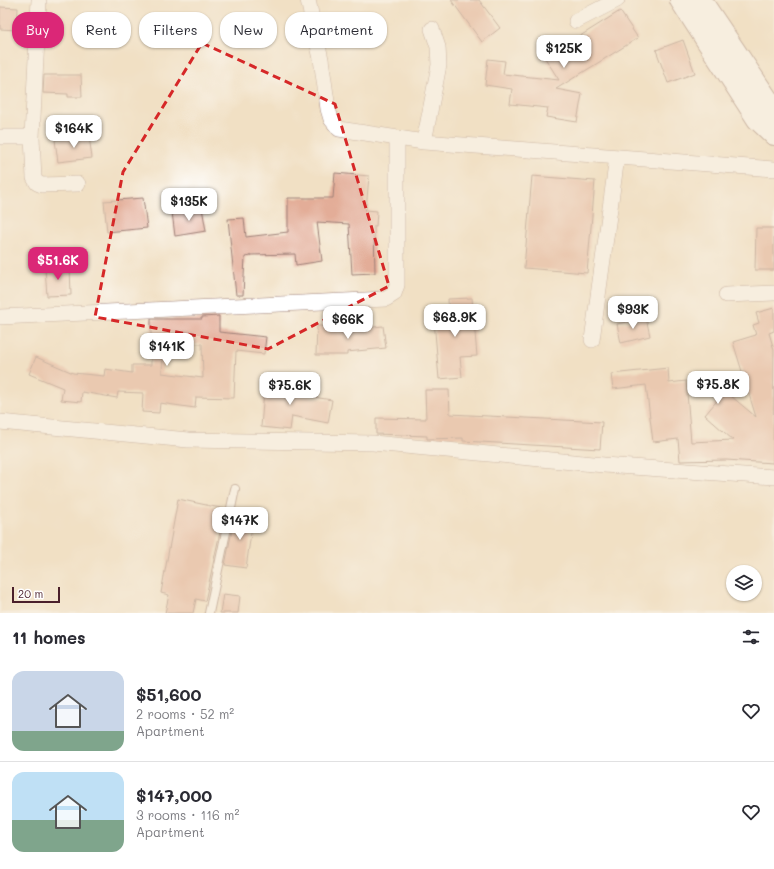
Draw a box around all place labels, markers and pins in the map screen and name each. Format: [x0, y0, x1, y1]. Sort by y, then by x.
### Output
pin: $125K [536, 35, 592, 69]
pin: $164K [46, 115, 102, 149]
pin: $135K [161, 188, 217, 222]
pin: $51.6K [25, 247, 91, 281]
pin: $93K [609, 296, 657, 330]
pin: $68.9K [422, 304, 488, 338]
pin: $66K [324, 306, 372, 340]
pin: $141K [139, 333, 195, 367]
pin: $75.8K [685, 371, 751, 405]
pin: $75.6K [257, 372, 323, 406]
pin: $147K [212, 507, 268, 541]

